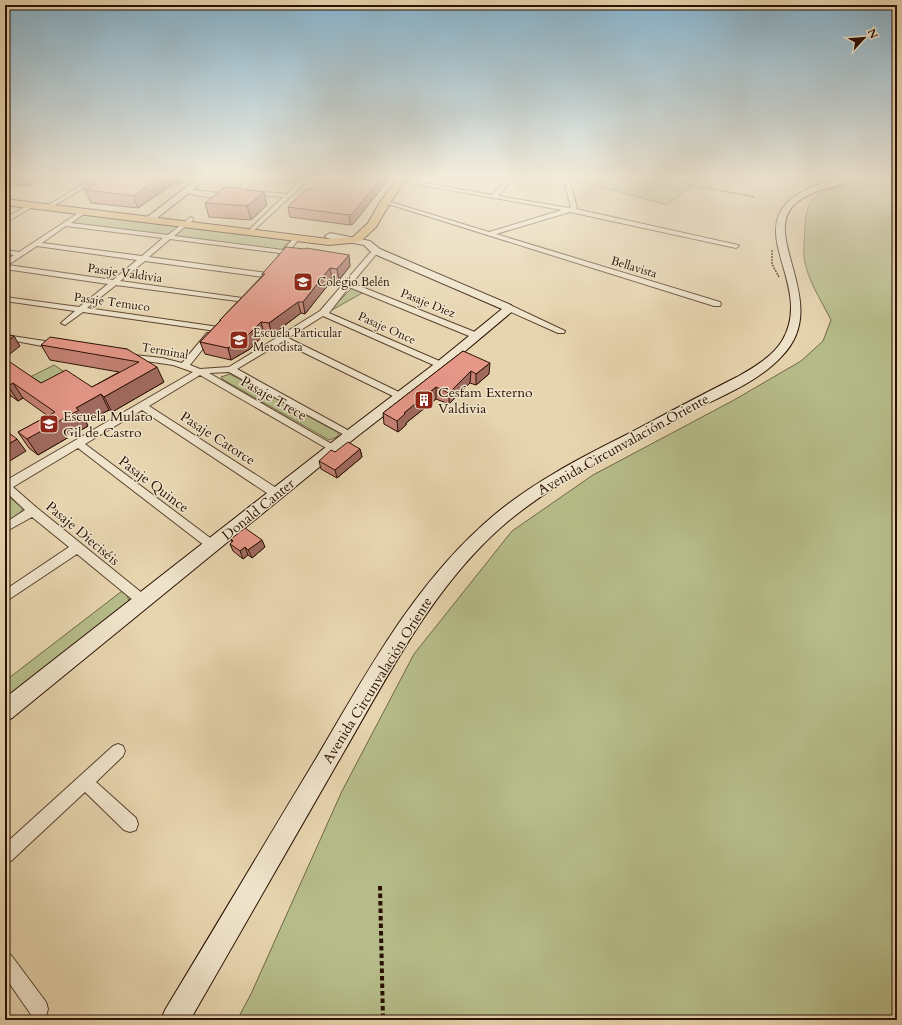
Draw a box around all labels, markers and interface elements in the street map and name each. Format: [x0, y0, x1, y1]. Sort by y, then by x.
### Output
north arrow [844, 18, 884, 58]
text: N [864, 26, 882, 42]
street label: Bellavista [609, 252, 660, 282]
street label: Pasaje Valdivia [87, 260, 164, 286]
school or university icon: Colegio Belén [292, 271, 314, 293]
place label: Colegio Belén [317, 274, 390, 290]
street label: Pasaje Diez [398, 285, 458, 321]
street label: Pasaje Temuco [73, 289, 151, 315]
street label: Pasaje Once [356, 308, 418, 348]
place label: Escuela Particular Metodista [253, 325, 343, 355]
school or university icon: Escuela Particular Metodista [228, 329, 250, 351]
street label: Terminal [140, 339, 190, 363]
street label: Pasaje Trece [237, 372, 310, 425]
place label: Cesfam Externo Valdivia [438, 383, 533, 418]
building icon: Cesfam Externo Valdivia [413, 389, 435, 411]
street label: Avenida Circunvalación Oriente [534, 389, 712, 500]
place label: Escuela Mulato Gil de Castro [63, 407, 153, 442]
street label: Pasaje Catorce [177, 407, 259, 470]
school or university icon: Escuela Mulato Gil de Castro [38, 413, 60, 435]
street label: Pasaje Quince [115, 452, 193, 517]
street label: Donald Canter [218, 474, 299, 545]
street label: Pasaje Dieciséis [42, 497, 124, 570]
street label: Avenida Circunvalación Oriente [318, 593, 437, 767]

